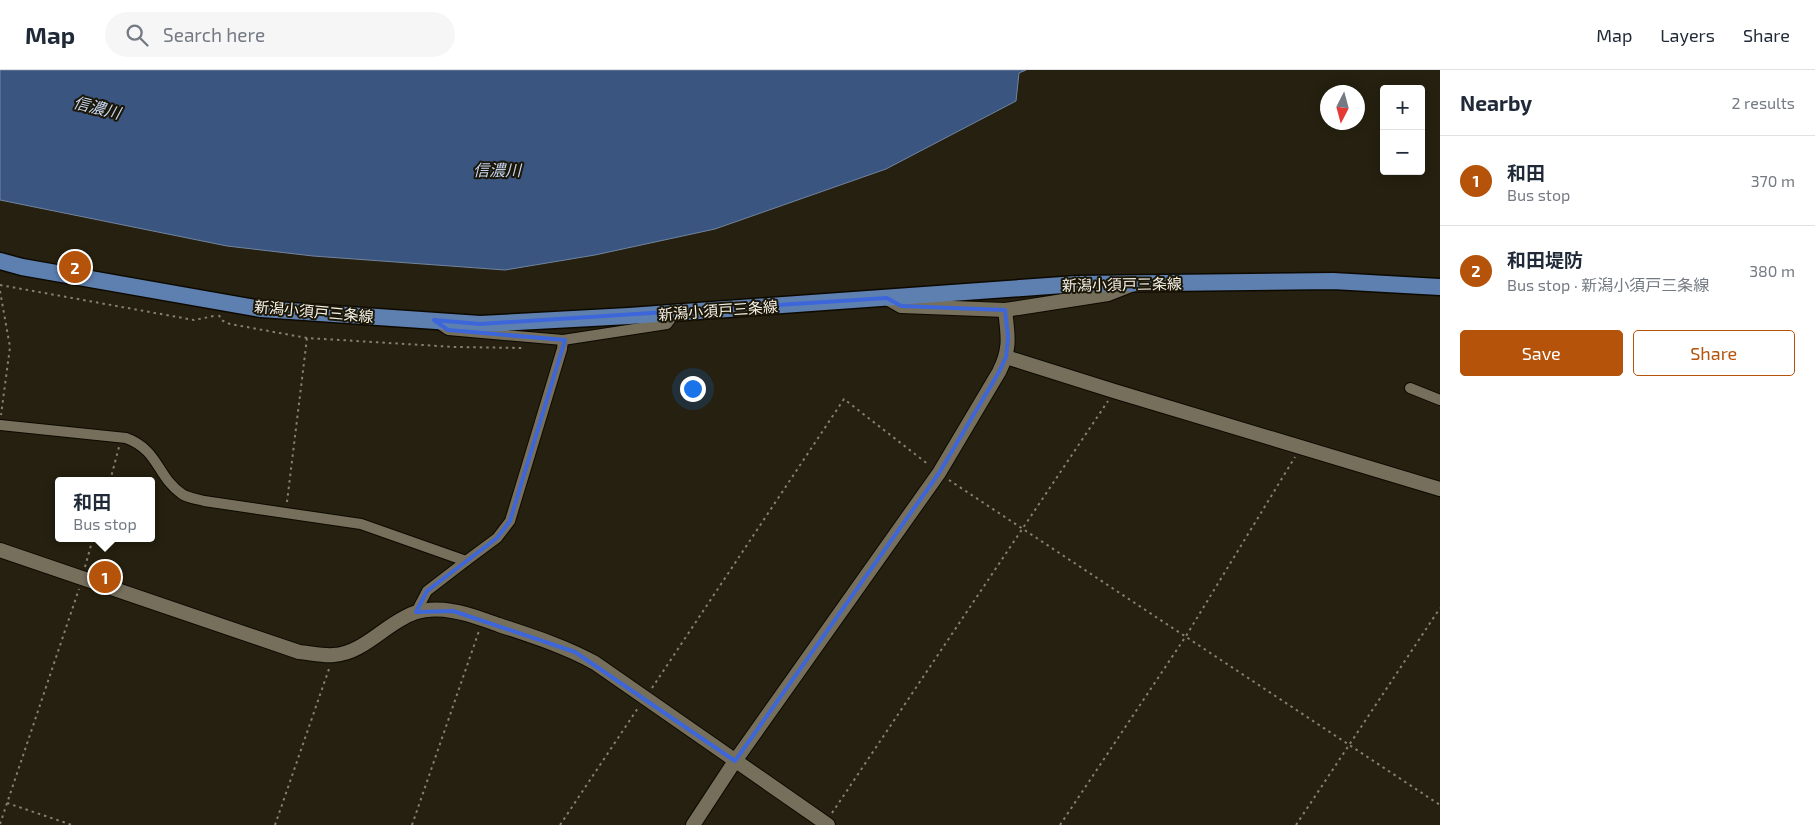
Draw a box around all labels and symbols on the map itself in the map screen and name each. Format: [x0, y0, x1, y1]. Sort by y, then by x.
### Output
north arrow [1320, 85, 1365, 130]
water label: 信濃川 [71, 92, 125, 123]
water label: 信濃川 [473, 160, 523, 179]
pin: 2 [59, 248, 91, 286]
street label: 新潟小須戸三条線 [1062, 274, 1182, 294]
street label: 新潟小須戸三条線 [253, 297, 375, 325]
street label: 新潟小須戸三条線 [658, 297, 778, 323]
your location [680, 376, 706, 402]
pin: 1 [89, 558, 121, 596]

